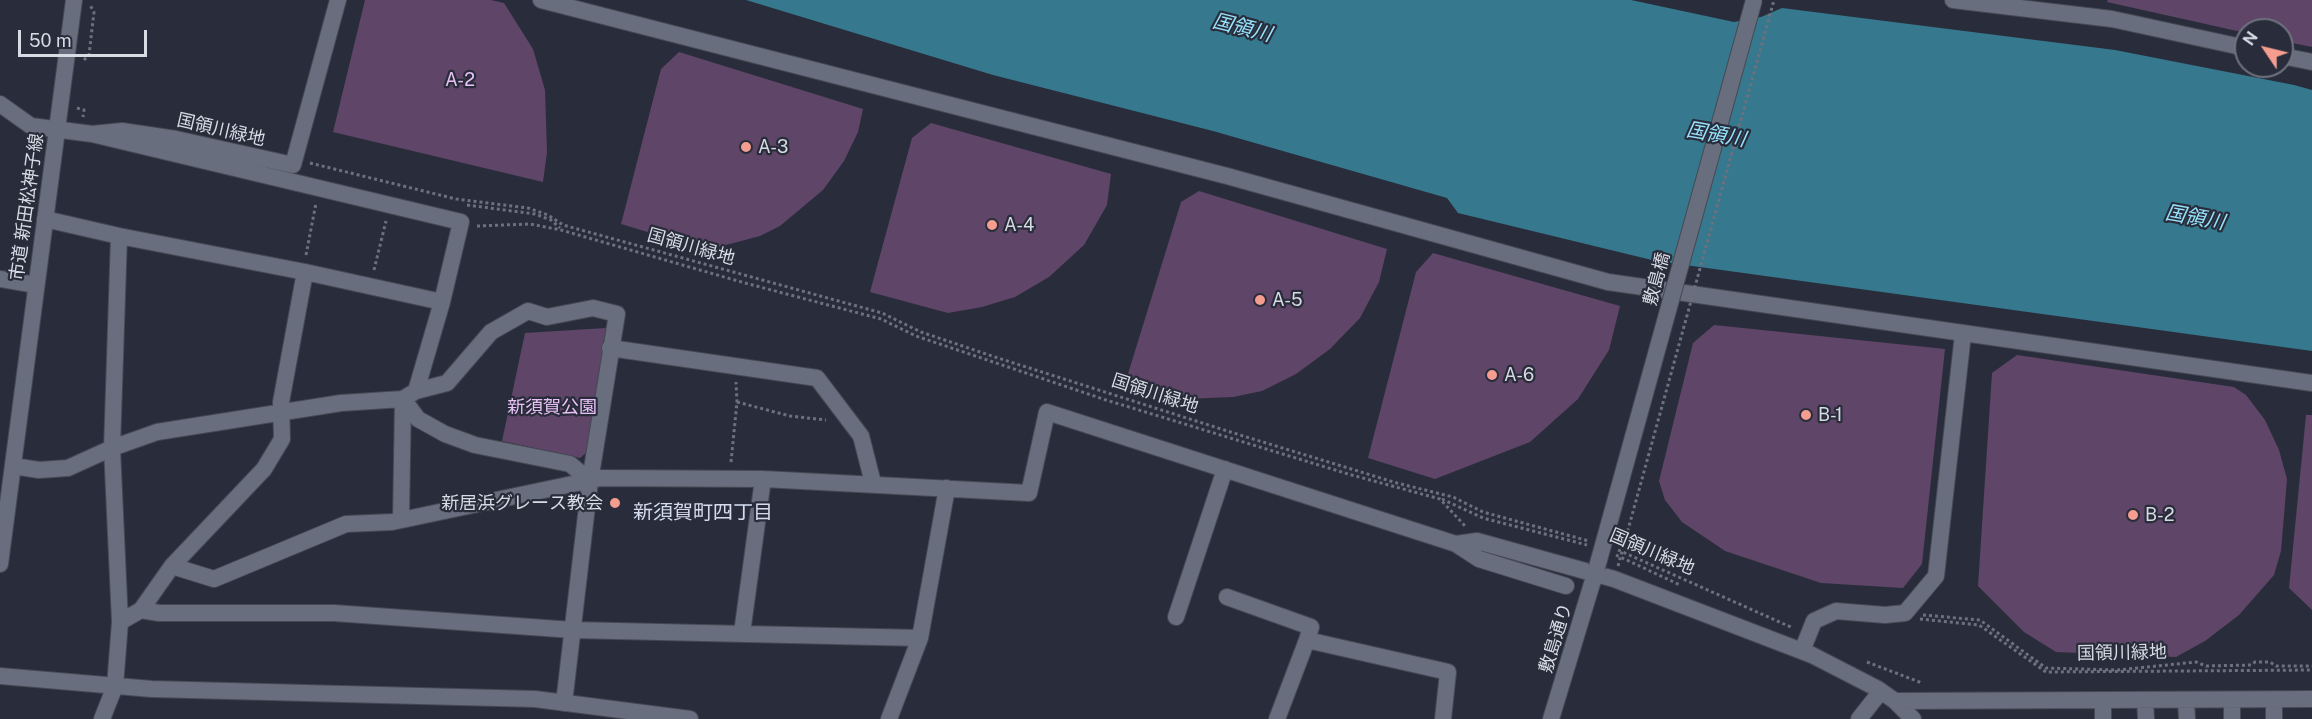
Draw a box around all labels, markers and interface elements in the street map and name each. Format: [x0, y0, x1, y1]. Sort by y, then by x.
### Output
water label: 国領川 [1210, 9, 1274, 47]
scale bar [21, 18, 150, 56]
north arrow [2234, 18, 2294, 78]
text: N [2239, 28, 2262, 49]
text: 50 m [29, 30, 72, 51]
park label: A-2 [445, 69, 475, 91]
street label: 国領川緑地 [175, 109, 267, 151]
water label: 国領川 [1684, 118, 1748, 152]
street label: 市道 新田松神子線 [6, 132, 48, 282]
place label: A-3 [758, 136, 788, 158]
marker: A-3 [739, 140, 753, 154]
water label: 国領川 [2163, 201, 2227, 235]
place label: A-4 [1004, 214, 1034, 236]
marker: A-4 [985, 218, 999, 232]
street label: 国領川緑地 [645, 224, 737, 270]
street label: 敷島橋 [1640, 250, 1674, 308]
place label: A-5 [1272, 289, 1303, 311]
marker: A-5 [1253, 293, 1267, 307]
place label: A-6 [1504, 364, 1534, 386]
marker: A-6 [1485, 368, 1499, 382]
street label: 国領川緑地 [1109, 370, 1201, 418]
park label: 新須賀公園 [507, 396, 597, 418]
place label: B-1 [1818, 404, 1843, 426]
marker: B-1 [1799, 408, 1813, 422]
place label: 新居浜グレース教会 [441, 492, 603, 514]
marker: 新居浜グレース教会 [608, 496, 622, 510]
district label: 新須賀町四丁目 [633, 501, 773, 525]
place label: B-2 [2145, 504, 2174, 526]
marker: B-2 [2126, 508, 2140, 522]
street label: 国領川緑地 [1606, 524, 1698, 580]
street label: 敷島通り [1535, 600, 1577, 676]
street label: 国領川緑地 [2077, 641, 2167, 665]

